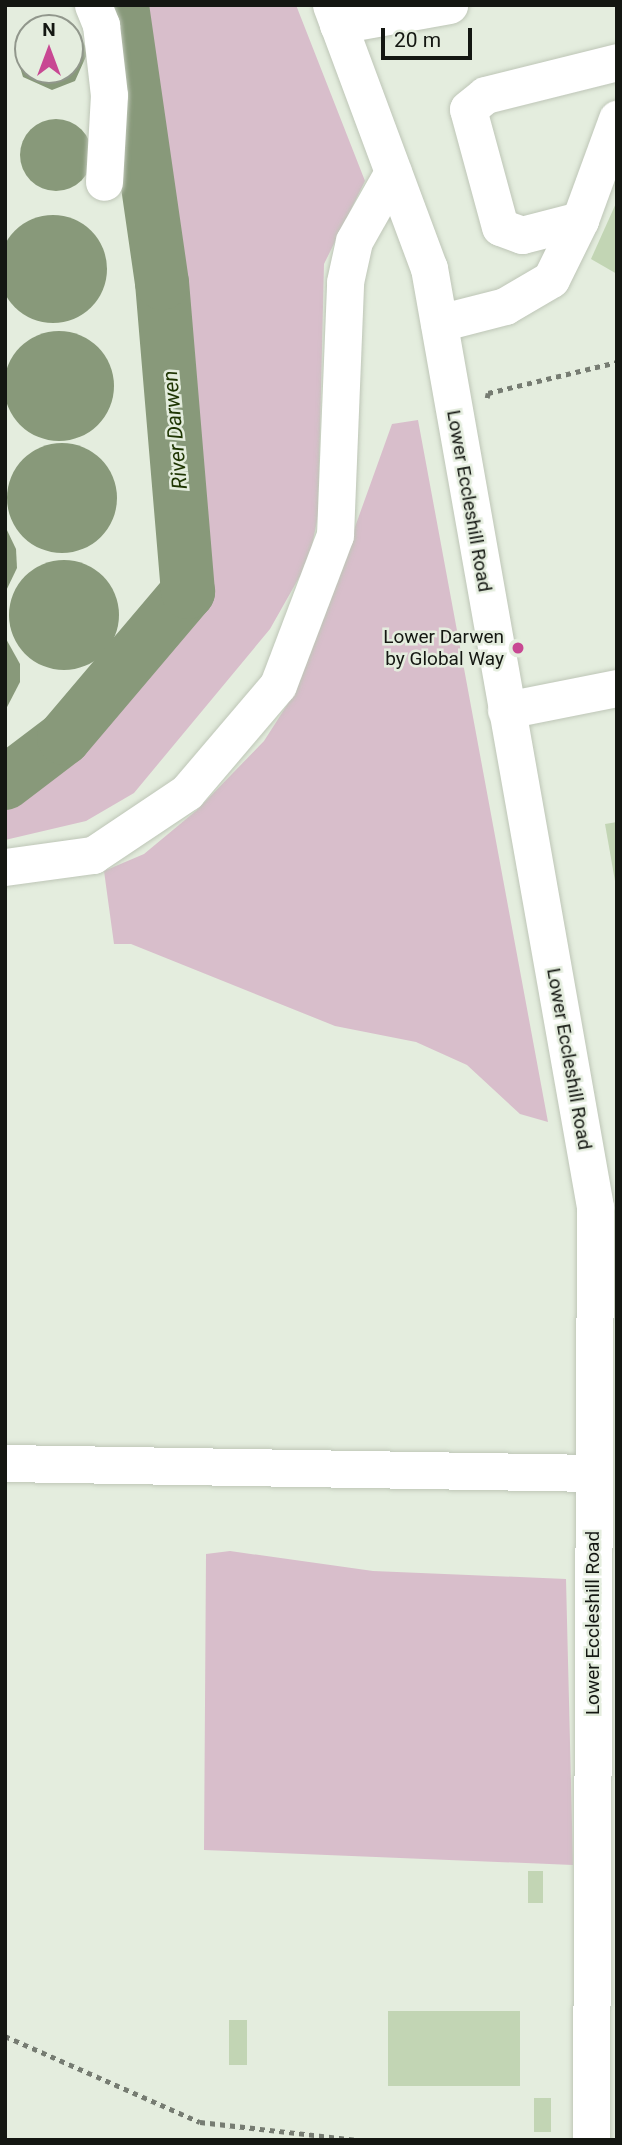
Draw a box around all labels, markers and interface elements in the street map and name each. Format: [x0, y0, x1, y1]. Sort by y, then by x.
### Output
north arrow [14, 14, 84, 84]
scale bar [384, 14, 475, 58]
text: N [42, 18, 56, 41]
text: 20 m [394, 28, 441, 52]
water label: River Darwen [157, 370, 193, 490]
street label: Lower Eccleshill Road [442, 408, 496, 594]
place label: Lower Darwen by Global Way [383, 626, 504, 670]
marker: Lower Darwen by Global Way [510, 640, 526, 656]
street label: Lower Eccleshill Road [542, 966, 596, 1152]
street label: Lower Eccleshill Road [582, 1531, 604, 1715]

